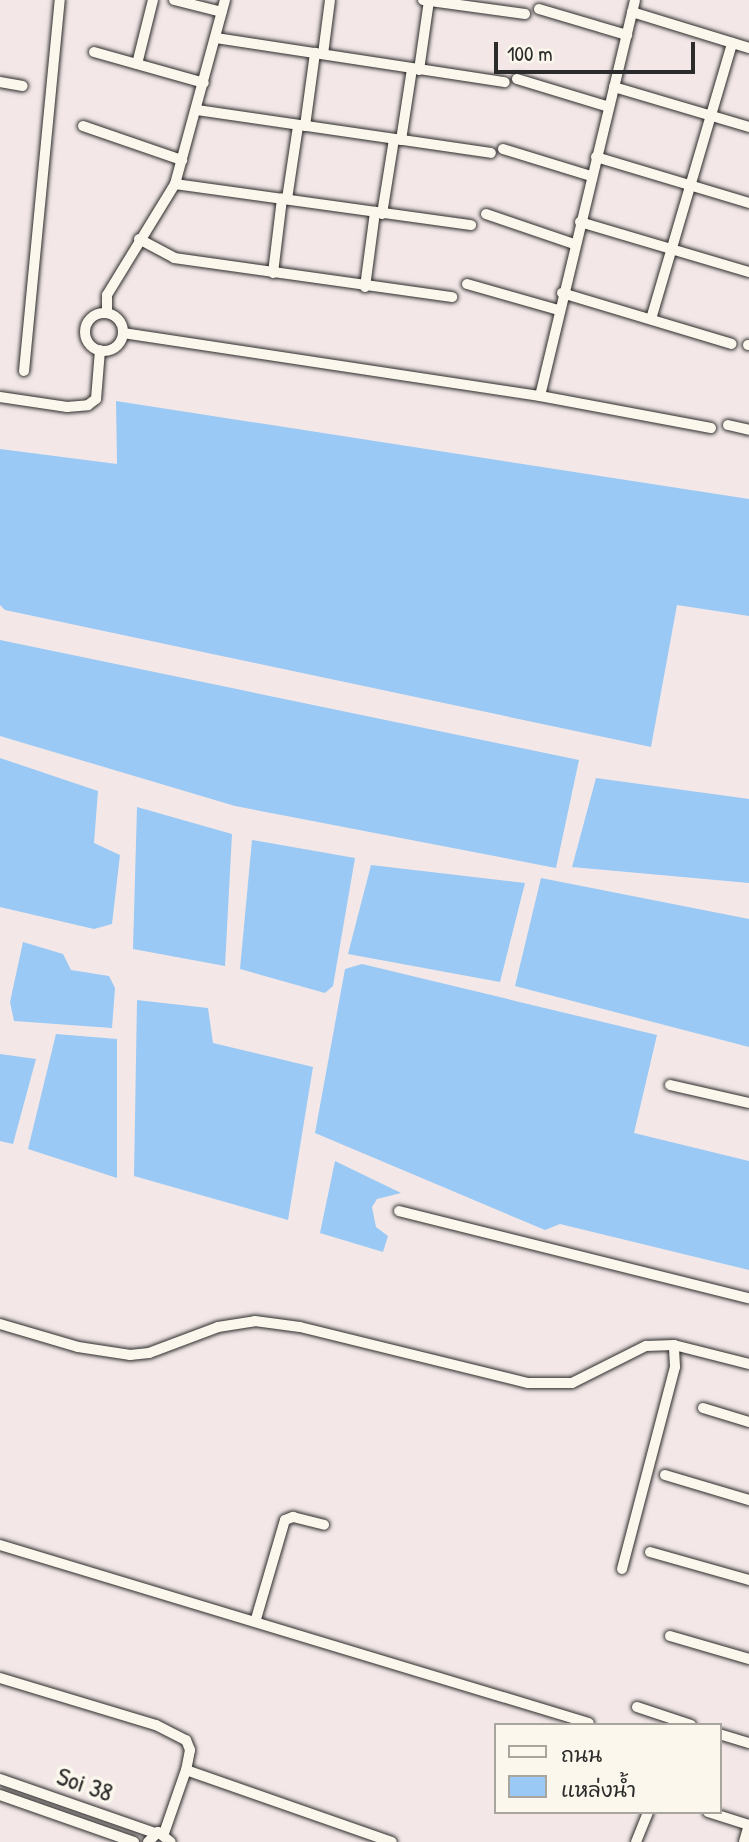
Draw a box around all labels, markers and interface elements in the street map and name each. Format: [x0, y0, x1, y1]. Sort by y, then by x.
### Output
scale bar [497, 28, 698, 72]
text: 100 m [507, 39, 553, 68]
legend [494, 1723, 721, 1814]
text: ถนน [561, 1740, 602, 1769]
street label: Soi 38 [53, 1760, 117, 1808]
text: แหล่งน้ำ [561, 1775, 636, 1804]

